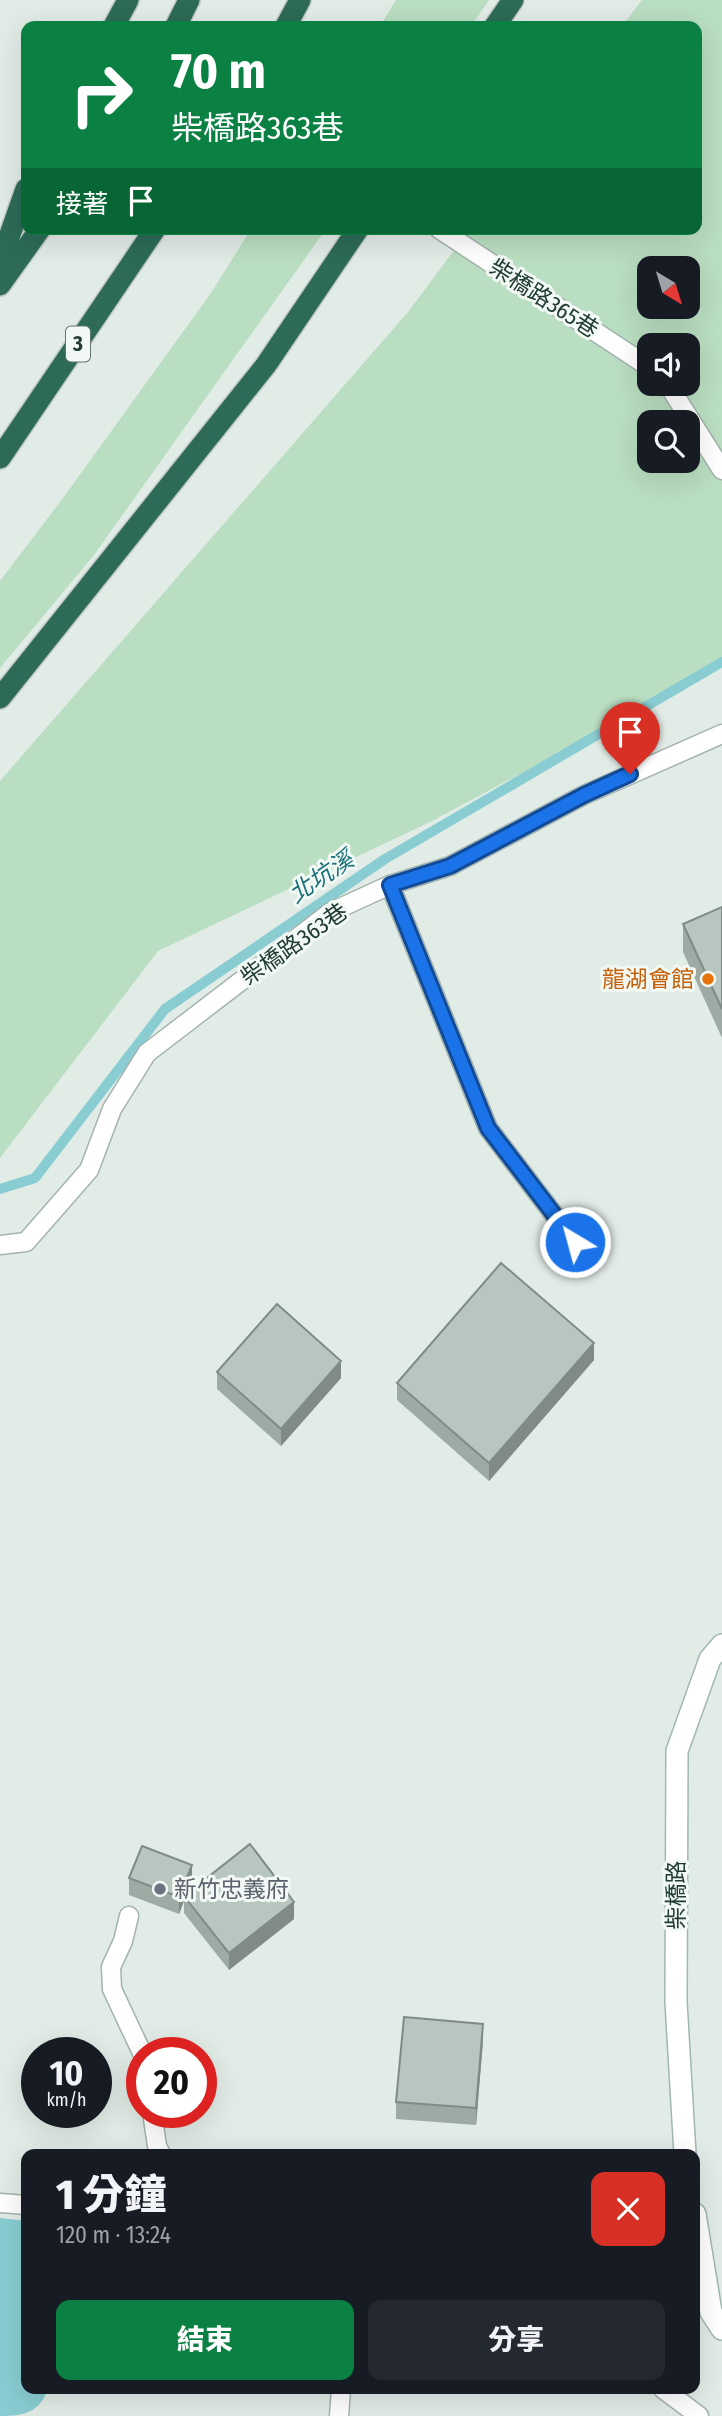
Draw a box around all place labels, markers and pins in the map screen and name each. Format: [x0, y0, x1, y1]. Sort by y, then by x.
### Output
pin [600, 702, 660, 774]
place label: 龍湖會館 [602, 965, 694, 993]
marker: 龍湖會館 [700, 971, 716, 987]
place label: 新竹忠義府 [174, 1875, 289, 1903]
marker: 新竹忠義府 [152, 1881, 168, 1897]

